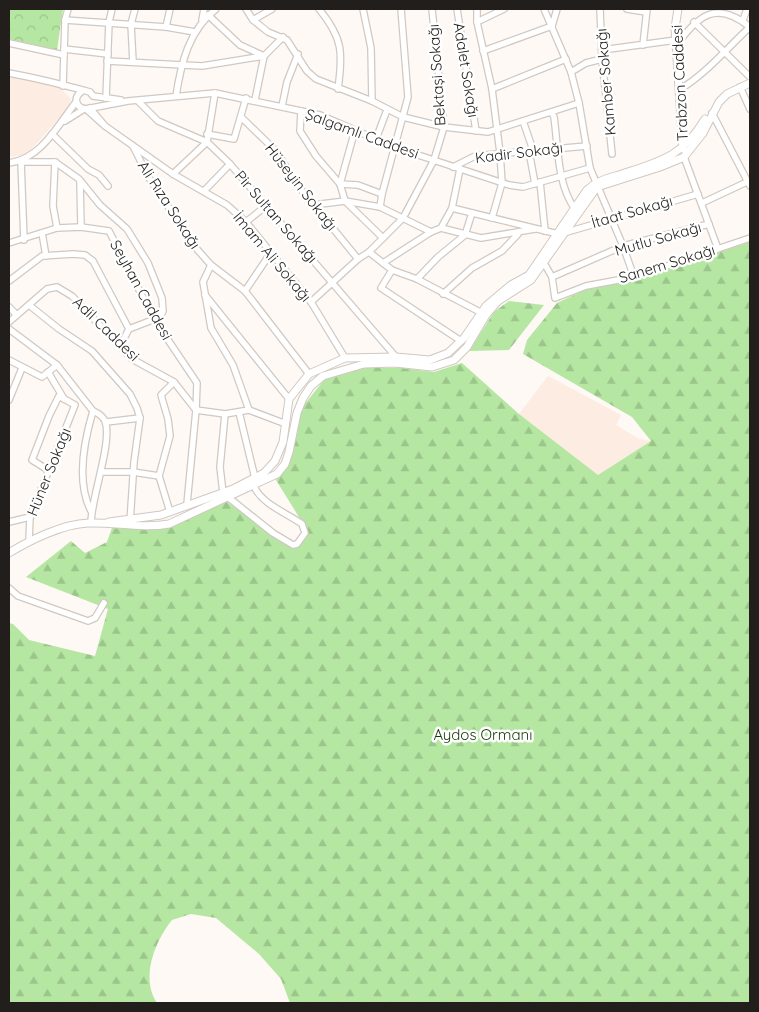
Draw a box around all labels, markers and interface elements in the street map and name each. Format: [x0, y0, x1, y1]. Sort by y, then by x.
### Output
street label: Adalet Sokağı [450, 21, 483, 119]
street label: Bektaşi Sokağı [423, 24, 450, 127]
street label: Trabzon Caddesi [667, 24, 692, 142]
street label: Kamber Sokağı [591, 28, 620, 136]
street label: Şalgamlı Caddesi [303, 104, 422, 163]
street label: Kadir Sokağı [474, 138, 564, 167]
street label: Hüseyin Sokağı [261, 139, 342, 234]
street label: Ali Rıza Sokağı [134, 157, 205, 252]
street label: Pir Sultan Sokağı [231, 166, 322, 267]
street label: İtaat Sokağı [589, 191, 675, 232]
street label: İmam Ali Sokağı [229, 208, 316, 306]
street label: Mutlu Sokağı [612, 217, 703, 260]
street label: Seyhan Caddesi [106, 236, 177, 343]
street label: Sanem Sokağı [616, 240, 717, 287]
street label: Adil Caddesi [69, 292, 144, 365]
street label: Hüner Sokağı [22, 425, 75, 519]
park label: Aydos Ormanı [434, 725, 532, 744]

